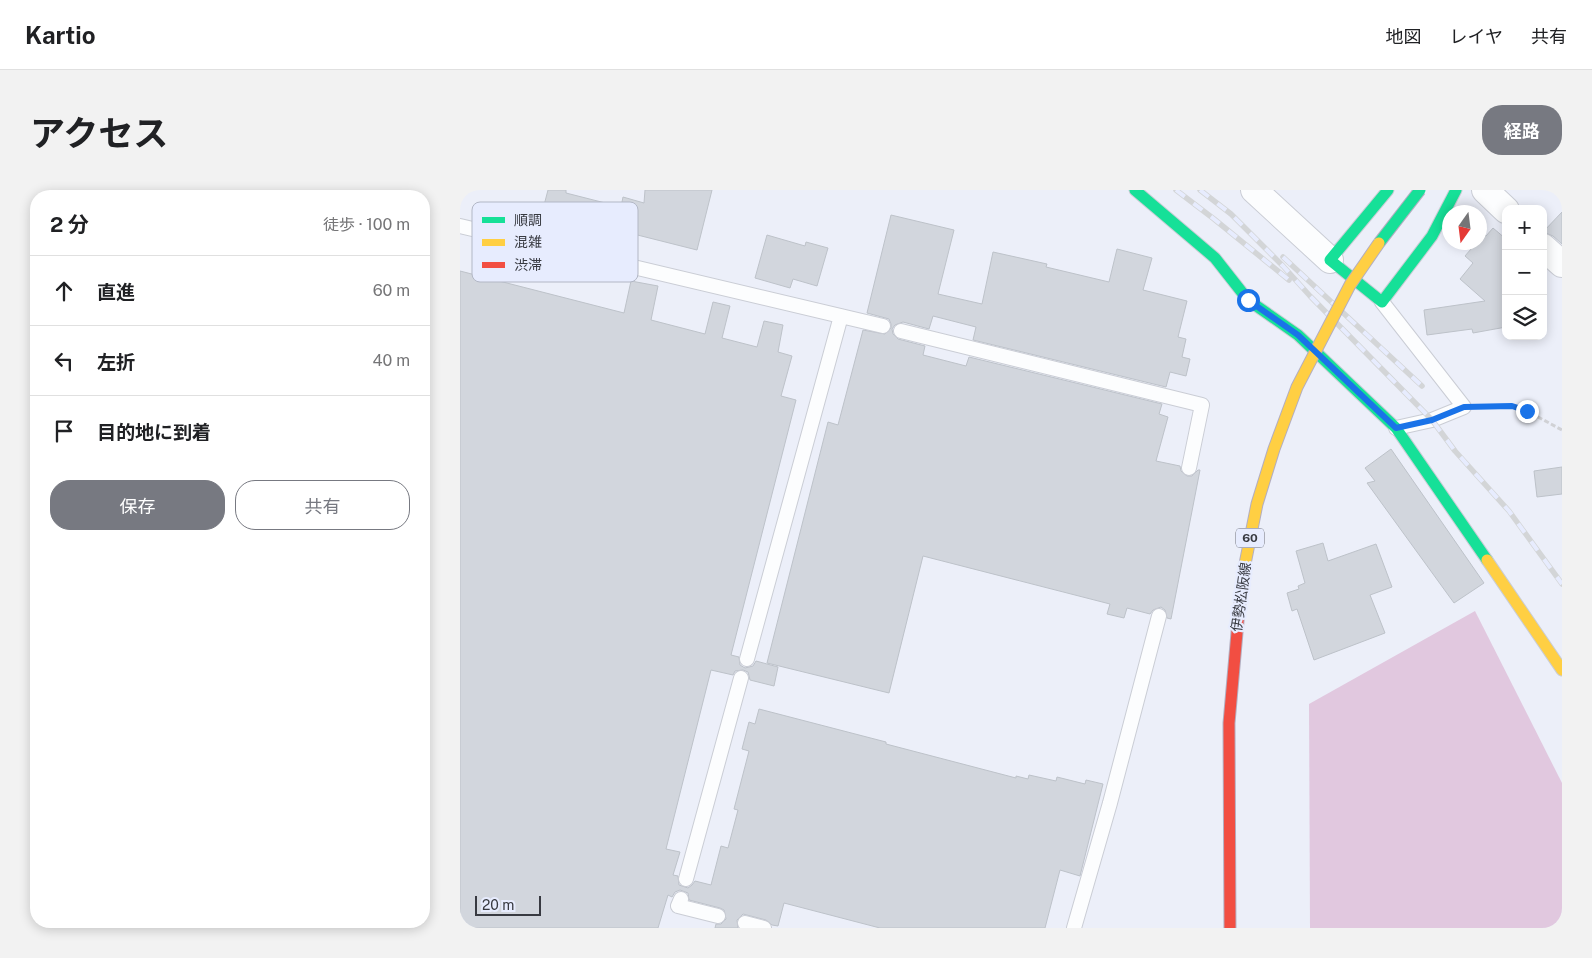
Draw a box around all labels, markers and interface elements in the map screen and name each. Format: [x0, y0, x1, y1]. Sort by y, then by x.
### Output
text: Kartio [25, 21, 96, 49]
text: 地図 [1386, 26, 1422, 47]
text: レイヤ [1450, 26, 1503, 47]
text: 共有 [1531, 26, 1567, 47]
button: 経路 [1482, 105, 1562, 155]
text: アクセス [30, 113, 168, 154]
legend [472, 202, 638, 282]
north arrow [1442, 205, 1487, 250]
map controls [1502, 205, 1547, 340]
button: + [1502, 205, 1547, 250]
text: 2 分 [50, 212, 89, 237]
text: 順調 [514, 212, 542, 228]
text: 徒歩 · 100 m [323, 215, 410, 234]
text: 混雑 [514, 234, 542, 250]
button: − [1502, 250, 1547, 295]
text: 渋滞 [514, 257, 542, 273]
icon: ahead [50, 277, 78, 305]
text: 直進 [97, 281, 135, 303]
text: 60 m [373, 281, 410, 300]
route start [1237, 289, 1260, 312]
button: layers [1502, 295, 1547, 340]
icon: left [50, 347, 78, 375]
text: 左折 [97, 351, 135, 373]
text: 40 m [372, 351, 410, 370]
route end [1516, 400, 1539, 423]
icon: arrive [50, 417, 78, 445]
text: 目的地に到着 [97, 421, 211, 443]
button: 保存 [50, 480, 225, 530]
button: 共有 [235, 480, 410, 530]
road number: 60 [1236, 528, 1264, 548]
street label: 伊勢松阪線 [1228, 561, 1254, 633]
scale bar [475, 893, 541, 916]
text: 20 m [482, 897, 514, 913]

